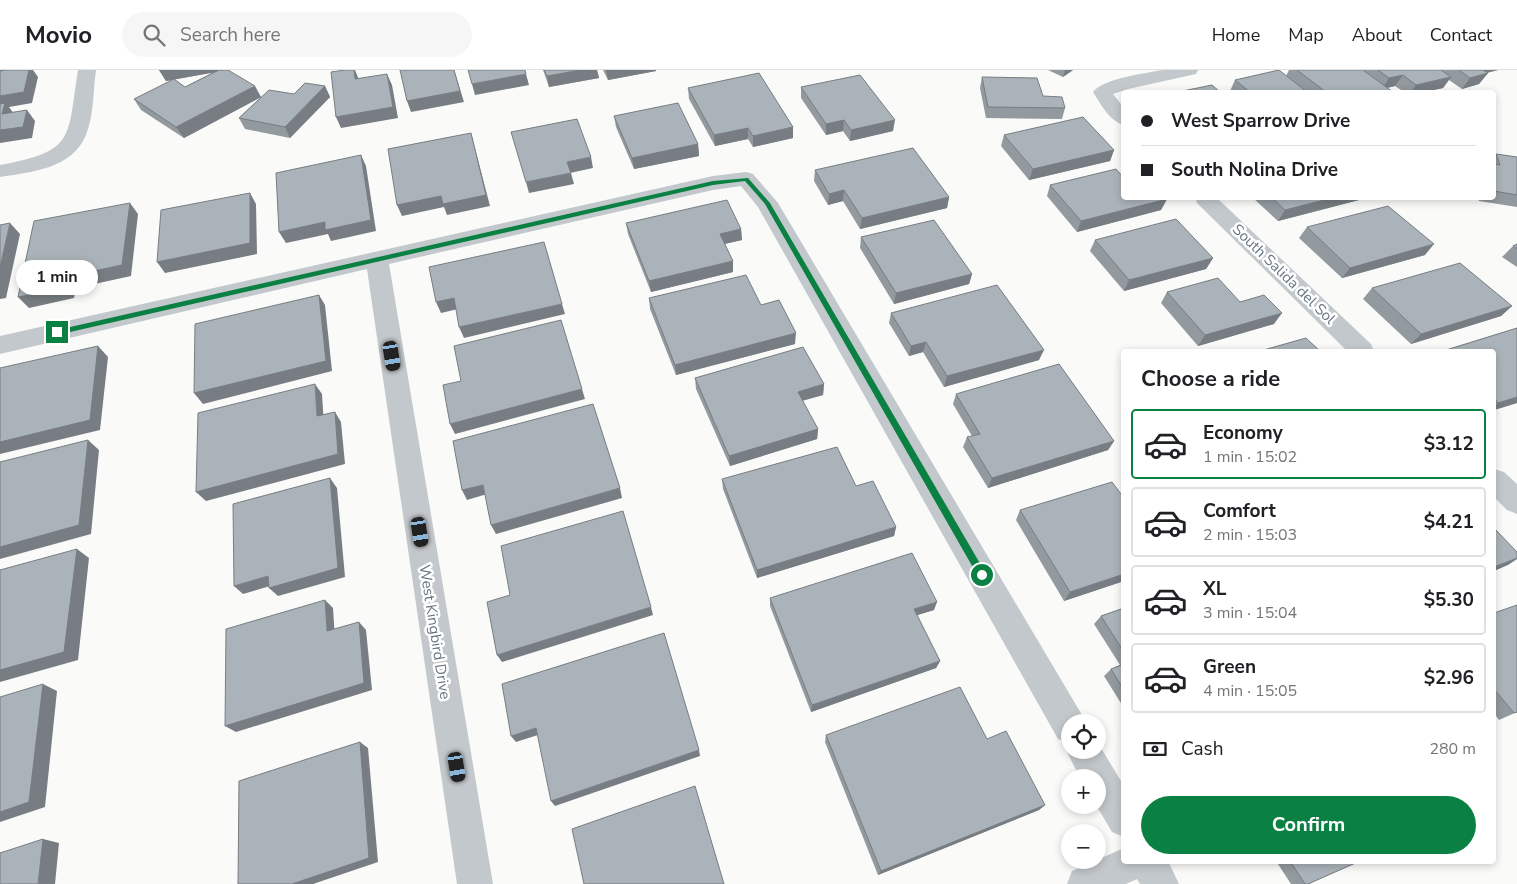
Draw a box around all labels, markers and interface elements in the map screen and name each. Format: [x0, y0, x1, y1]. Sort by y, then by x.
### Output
search box [122, 12, 472, 57]
text: Movio [25, 19, 92, 51]
icon: search [140, 21, 168, 49]
text: Search here [180, 22, 281, 48]
text: Home [1212, 23, 1260, 47]
text: Map [1288, 23, 1324, 47]
text: About [1352, 23, 1402, 47]
text: Contact [1430, 23, 1492, 47]
text: West Sparrow Drive [1171, 108, 1350, 134]
text: South Nolina Drive [1171, 157, 1338, 183]
street label: South Salida del Sol [1228, 219, 1340, 329]
callout: 1 min [16, 260, 98, 294]
text: 1 min [36, 266, 78, 288]
route end [46, 321, 68, 343]
car [382, 340, 401, 372]
text: Choose a ride [1141, 364, 1280, 394]
text: Economy [1203, 420, 1283, 446]
icon: car [1143, 422, 1188, 467]
text: $3.12 [1424, 431, 1474, 457]
text: 1 min · 15:02 [1203, 446, 1297, 468]
text: Comfort [1203, 498, 1276, 524]
icon: car [1143, 500, 1188, 545]
text: $4.21 [1424, 509, 1474, 535]
car [410, 516, 429, 548]
text: 2 min · 15:03 [1203, 524, 1297, 546]
street label: West Kingbird Drive [415, 563, 455, 701]
route start [971, 564, 993, 586]
text: XL [1203, 576, 1226, 602]
icon: car [1143, 578, 1188, 623]
text: $5.30 [1424, 587, 1474, 613]
text: 3 min · 15:04 [1203, 602, 1297, 624]
text: Green [1203, 654, 1256, 680]
icon: car [1143, 656, 1188, 701]
text: $2.96 [1424, 665, 1474, 691]
text: 4 min · 15:05 [1203, 680, 1297, 702]
map controls [1061, 714, 1106, 869]
button: locate [1061, 714, 1106, 759]
icon: cash [1141, 735, 1169, 763]
text: Cash [1181, 736, 1223, 762]
text: 280 m [1429, 738, 1476, 760]
car [447, 751, 466, 783]
button: + [1061, 769, 1106, 814]
button: Confirm [1141, 796, 1476, 854]
button: − [1061, 824, 1106, 869]

